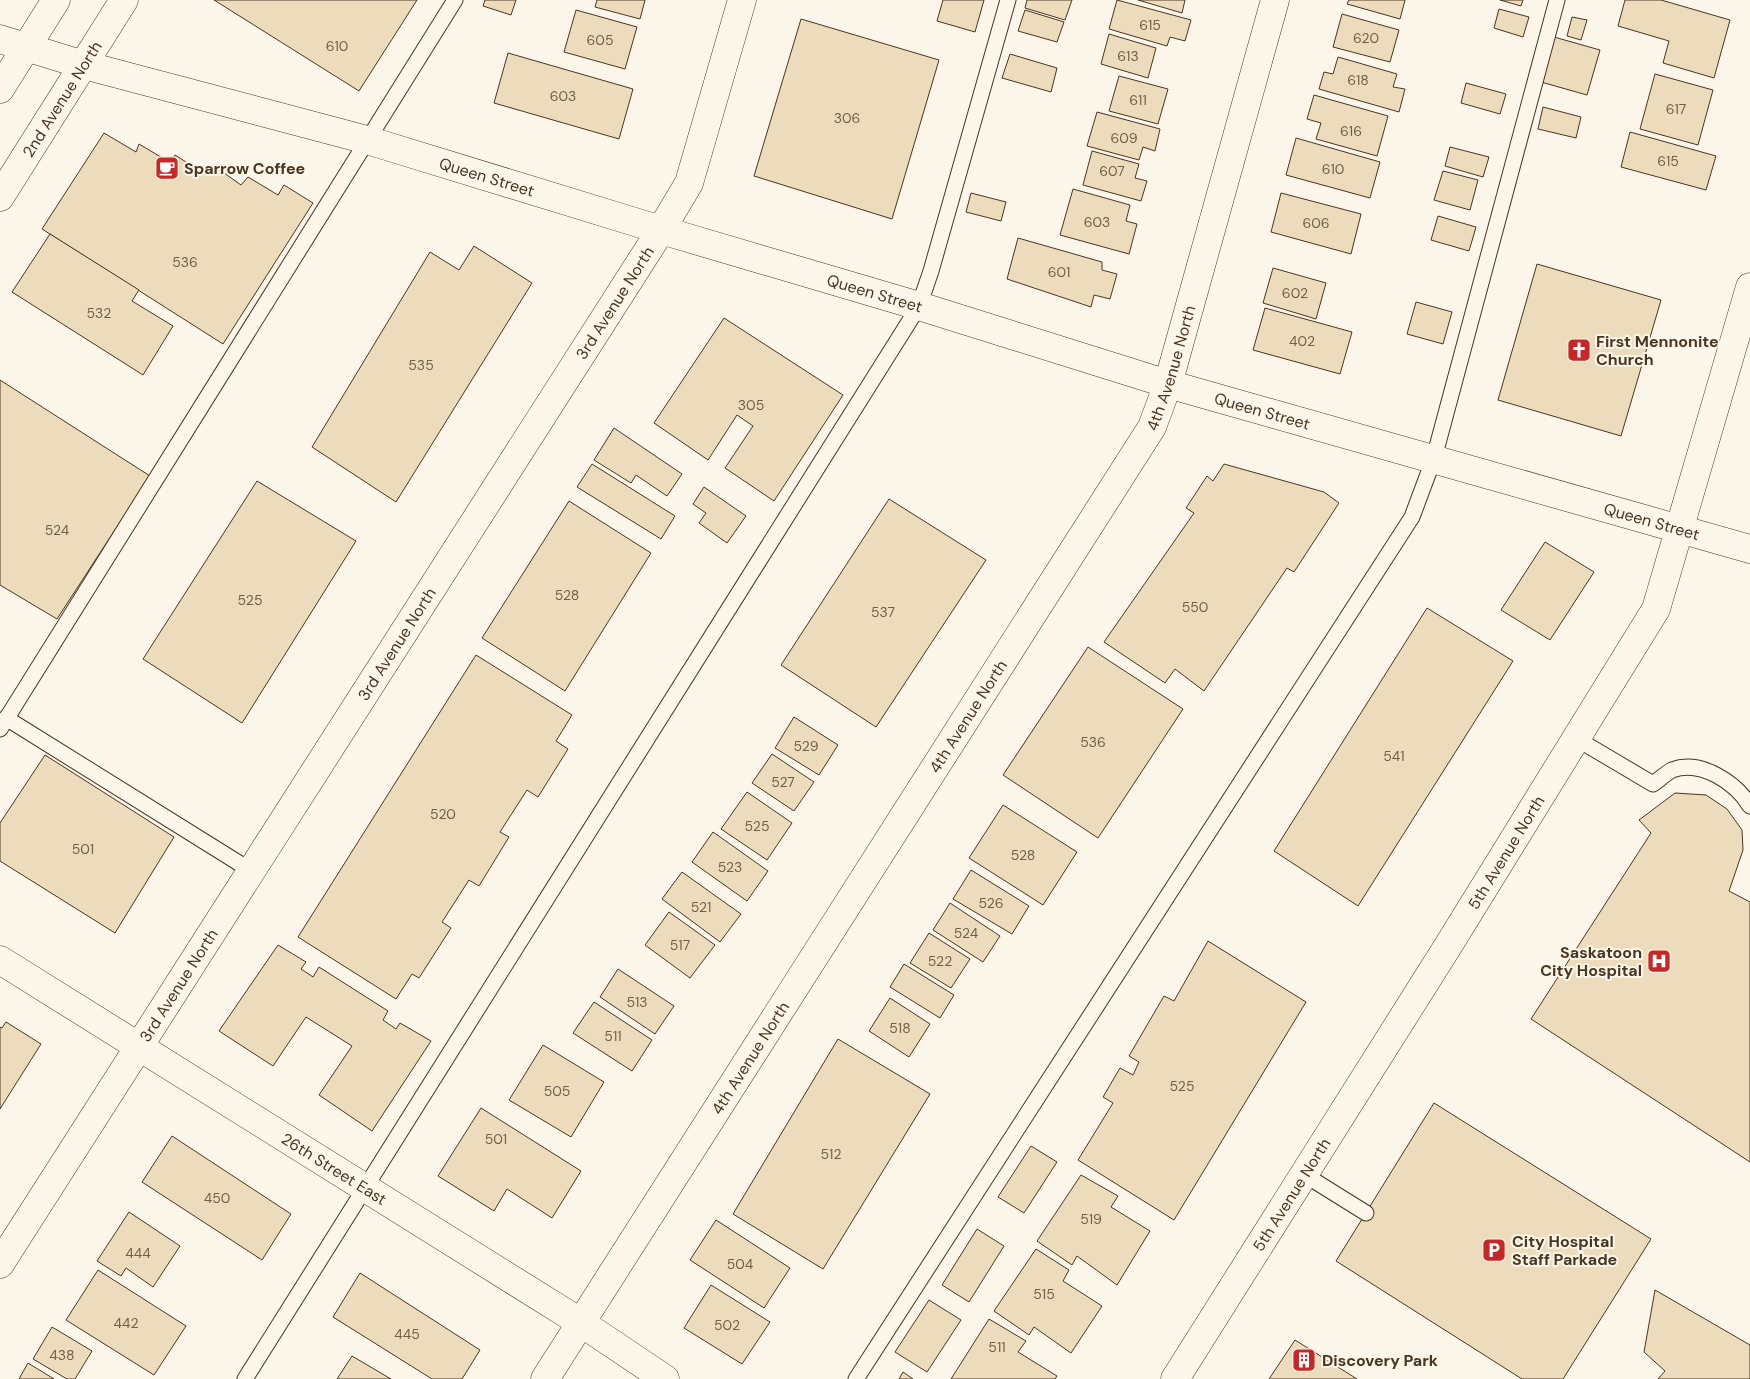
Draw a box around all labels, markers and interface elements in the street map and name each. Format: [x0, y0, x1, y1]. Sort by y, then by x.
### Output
house number: 615 [1139, 16, 1161, 34]
house number: 620 [1353, 29, 1379, 47]
house number: 605 [587, 31, 613, 49]
street label: 2nd Avenue North [18, 37, 107, 161]
house number: 610 [326, 37, 348, 55]
house number: 613 [1117, 47, 1139, 65]
house number: 618 [1347, 71, 1369, 89]
house number: 603 [550, 87, 576, 105]
house number: 611 [1129, 91, 1147, 109]
house number: 617 [1666, 100, 1686, 118]
house number: 306 [834, 109, 860, 127]
house number: 616 [1340, 122, 1362, 140]
house number: 609 [1110, 129, 1138, 147]
house number: 615 [1657, 152, 1679, 170]
street label: Queen Street [436, 153, 537, 202]
cafe icon: Sparrow Coffee [154, 155, 180, 181]
place label: Sparrow Coffee [184, 158, 305, 179]
house number: 610 [1322, 160, 1344, 178]
house number: 607 [1099, 162, 1125, 180]
house number: 603 [1084, 213, 1110, 231]
house number: 606 [1302, 214, 1330, 232]
street label: 3rd Avenue North [571, 242, 659, 363]
house number: 536 [172, 253, 198, 271]
house number: 601 [1048, 263, 1070, 281]
street label: Queen Street [824, 269, 925, 317]
house number: 602 [1282, 284, 1308, 302]
street label: 4th Avenue North [1142, 303, 1200, 434]
house number: 532 [87, 304, 111, 322]
place label: First Mennonite Church [1596, 331, 1719, 370]
house number: 402 [1289, 332, 1315, 350]
church icon: First Mennonite Church [1566, 337, 1592, 363]
house number: 535 [408, 356, 434, 374]
street label: Queen Street [1212, 388, 1312, 435]
house number: 305 [738, 396, 764, 414]
street label: Queen Street [1601, 498, 1702, 545]
house number: 524 [45, 521, 70, 539]
street label: 3rd Avenue North [353, 584, 441, 705]
house number: 528 [555, 586, 579, 604]
house number: 525 [238, 591, 262, 609]
house number: 550 [1182, 598, 1208, 616]
house number: 537 [871, 603, 895, 621]
street label: 4th Avenue North [924, 656, 1012, 777]
house number: 536 [1080, 733, 1106, 751]
house number: 529 [793, 737, 819, 755]
house number: 541 [1383, 747, 1405, 765]
house number: 527 [771, 773, 795, 791]
street label: 5th Avenue North [1463, 792, 1549, 913]
house number: 520 [430, 805, 456, 823]
house number: 525 [745, 817, 769, 835]
house number: 501 [72, 840, 94, 858]
house number: 528 [1011, 846, 1035, 864]
house number: 523 [718, 858, 742, 876]
house number: 526 [978, 894, 1004, 912]
house number: 521 [691, 898, 711, 916]
house number: 524 [954, 924, 979, 942]
street label: 3rd Avenue North [135, 925, 223, 1046]
house number: 517 [670, 936, 690, 954]
place label: Saskatoon City Hospital [1540, 942, 1642, 981]
hospital icon: Saskatoon City Hospital [1646, 948, 1672, 974]
house number: 522 [928, 952, 952, 970]
house number: 513 [626, 993, 648, 1011]
street label: 4th Avenue North [706, 998, 794, 1119]
house number: 518 [889, 1019, 911, 1037]
house number: 511 [604, 1027, 622, 1045]
house number: 525 [1170, 1077, 1194, 1095]
house number: 505 [544, 1082, 570, 1100]
street label: 26th Street East [277, 1128, 391, 1210]
house number: 501 [485, 1130, 507, 1148]
street label: 5th Avenue North [1248, 1134, 1335, 1256]
house number: 512 [821, 1145, 841, 1163]
house number: 450 [204, 1189, 230, 1207]
house number: 519 [1080, 1210, 1102, 1228]
place label: City Hospital Staff Parkade [1512, 1231, 1617, 1270]
parking icon: City Hospital Staff Parkade [1481, 1237, 1507, 1263]
house number: 444 [125, 1244, 151, 1262]
house number: 504 [727, 1255, 754, 1273]
house number: 515 [1033, 1285, 1055, 1303]
house number: 442 [113, 1314, 139, 1332]
house number: 502 [714, 1316, 740, 1334]
house number: 445 [394, 1325, 420, 1343]
house number: 511 [988, 1338, 1006, 1356]
house number: 438 [49, 1346, 75, 1364]
building icon: Discovery Park [1291, 1347, 1317, 1373]
place label: Discovery Park [1322, 1350, 1439, 1371]

